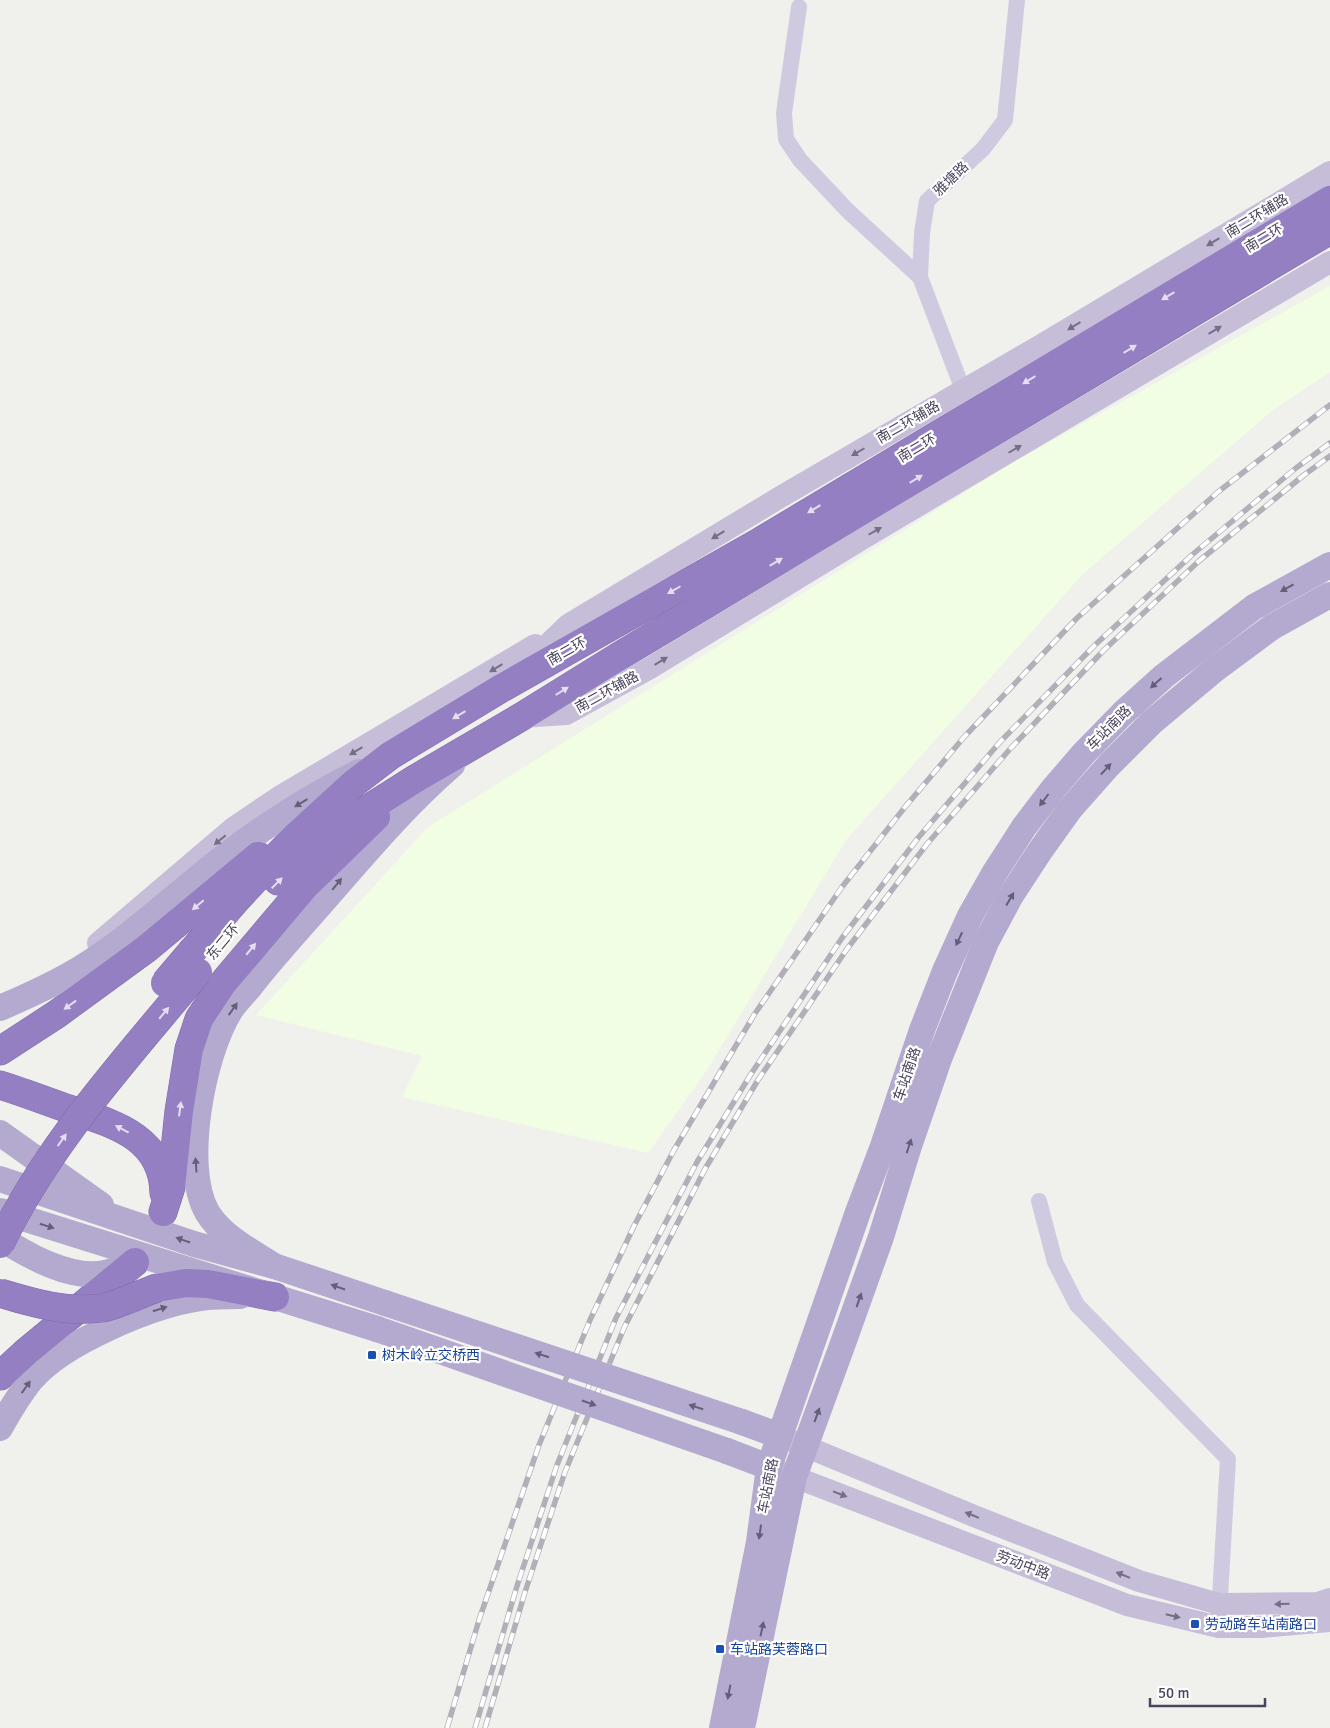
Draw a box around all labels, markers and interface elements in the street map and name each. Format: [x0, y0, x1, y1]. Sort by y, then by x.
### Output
street label: 雅塘路 [930, 158, 972, 200]
street label: 南二环辅路 [1223, 191, 1291, 241]
street label: 南二环 [1242, 220, 1286, 256]
one-way arrow [1207, 238, 1220, 247]
one-way arrow [1161, 291, 1174, 301]
one-way arrow [1067, 321, 1080, 330]
one-way arrow [1208, 326, 1221, 335]
one-way arrow [1123, 345, 1136, 354]
one-way arrow [1022, 376, 1035, 385]
street label: 南二环辅路 [873, 397, 943, 447]
street label: 南二环 [895, 430, 939, 466]
one-way arrow [1007, 445, 1022, 453]
one-way arrow [851, 447, 864, 456]
one-way arrow [909, 474, 922, 483]
one-way arrow [808, 504, 821, 513]
one-way arrow [867, 527, 882, 535]
one-way arrow [711, 530, 724, 539]
one-way arrow [770, 557, 783, 566]
one-way arrow [1281, 584, 1294, 593]
one-way arrow [667, 586, 680, 595]
street label: 南二环 [545, 633, 589, 669]
one-way arrow [655, 657, 668, 666]
one-way arrow [489, 663, 502, 672]
street label: 南二环辅路 [572, 668, 642, 716]
one-way arrow [1150, 677, 1162, 689]
one-way arrow [556, 687, 569, 696]
street label: 车站南路 [1083, 702, 1135, 754]
one-way arrow [452, 710, 465, 719]
one-way arrow [350, 746, 363, 755]
one-way arrow [1100, 763, 1112, 775]
one-way arrow [1039, 793, 1049, 807]
one-way arrow [295, 799, 308, 808]
one-way arrow [214, 834, 227, 845]
one-way arrow [271, 877, 283, 889]
one-way arrow [332, 878, 343, 891]
one-way arrow [1005, 892, 1014, 905]
one-way arrow [192, 899, 204, 910]
street label: 东二环 [203, 920, 243, 964]
one-way arrow [955, 932, 963, 946]
one-way arrow [245, 943, 256, 955]
one-way arrow [63, 1000, 77, 1010]
one-way arrow [228, 1002, 238, 1016]
one-way arrow [158, 1007, 169, 1020]
street label: 车站南路 [890, 1045, 924, 1103]
one-way arrow [176, 1101, 184, 1117]
one-way arrow [115, 1124, 129, 1133]
one-way arrow [57, 1133, 67, 1147]
one-way arrow [905, 1138, 913, 1153]
one-way arrow [192, 1156, 200, 1172]
one-way arrow [39, 1222, 54, 1230]
one-way arrow [175, 1236, 190, 1244]
one-way arrow [331, 1283, 346, 1290]
one-way arrow [855, 1293, 863, 1308]
one-way arrow [153, 1305, 168, 1312]
place label: 树木岭立交桥西 [382, 1347, 480, 1364]
marker: 树木岭立交桥西 [366, 1349, 378, 1361]
one-way arrow [534, 1351, 549, 1358]
one-way arrow [21, 1380, 31, 1394]
one-way arrow [581, 1399, 596, 1407]
one-way arrow [688, 1402, 703, 1410]
one-way arrow [814, 1407, 821, 1422]
street label: 车站南路 [754, 1457, 782, 1515]
one-way arrow [832, 1491, 847, 1498]
one-way arrow [965, 1511, 980, 1519]
one-way arrow [756, 1525, 764, 1541]
street label: 劳动中路 [994, 1547, 1052, 1583]
one-way arrow [1116, 1571, 1131, 1578]
one-way arrow [1273, 1600, 1289, 1608]
one-way arrow [1165, 1612, 1180, 1620]
place label: 劳动路车站南路口 [1205, 1616, 1317, 1633]
marker: 劳动路车站南路口 [1189, 1618, 1201, 1630]
one-way arrow [758, 1621, 766, 1636]
place label: 车站路芙蓉路口 [730, 1641, 828, 1658]
marker: 车站路芙蓉路口 [714, 1643, 726, 1655]
scale bar [1150, 1676, 1265, 1708]
one-way arrow [725, 1684, 733, 1700]
text: 50 m [1158, 1684, 1189, 1702]

